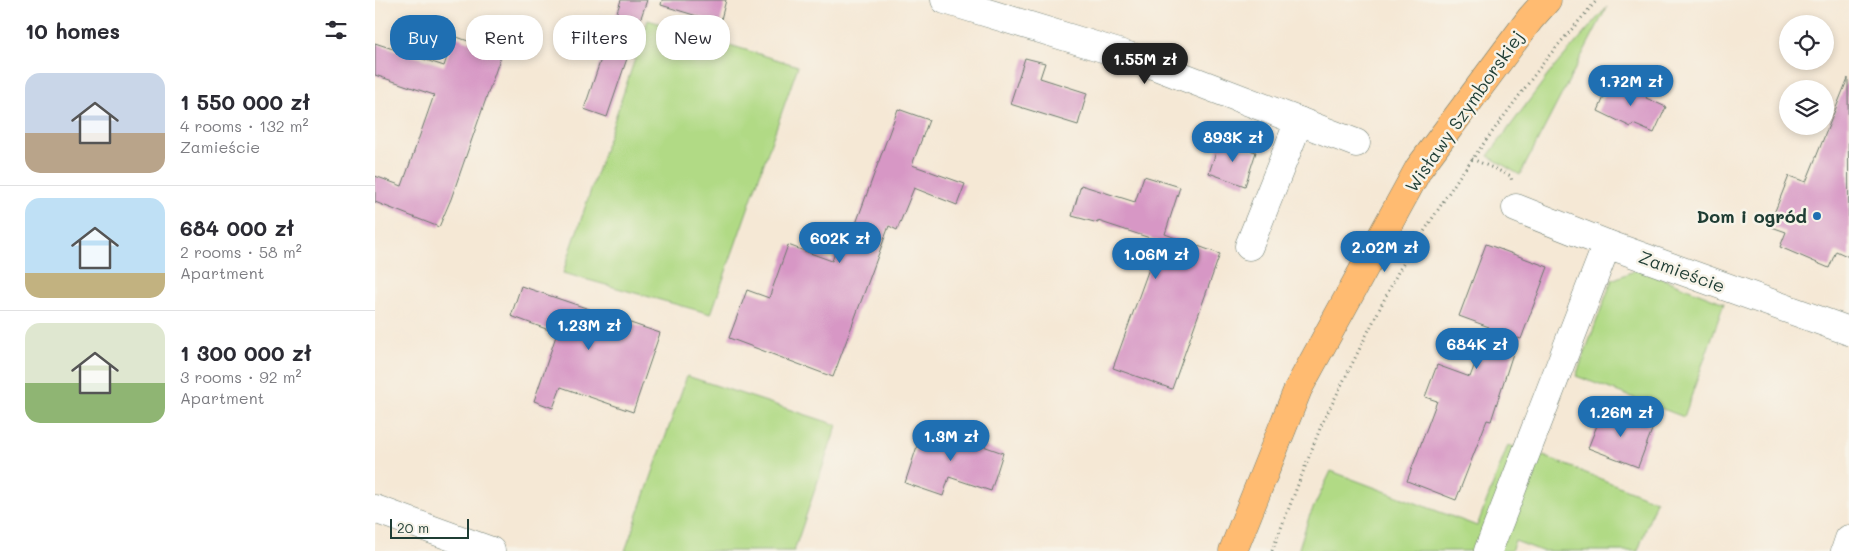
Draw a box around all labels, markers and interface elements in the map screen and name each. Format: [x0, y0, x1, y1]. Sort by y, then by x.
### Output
chip: Buy [390, 15, 456, 60]
chip: Rent [466, 15, 543, 60]
chip: Filters [553, 15, 646, 60]
chip: New [656, 15, 730, 60]
map controls [1779, 15, 1834, 135]
button: locate [1779, 15, 1834, 70]
icon: filters [322, 16, 350, 44]
text: 10 homes [25, 17, 120, 44]
street label: Wisławy Szymborskiej [1399, 25, 1529, 197]
pin: 1.55M zł [1093, 42, 1197, 85]
text: 1.55M zł [1113, 48, 1177, 69]
pin: 1.72M zł [1579, 64, 1683, 107]
text: 1.72M zł [1599, 70, 1663, 91]
button: layers [1779, 80, 1834, 135]
text: 1 550 000 zł [180, 88, 310, 115]
icon: home [65, 93, 125, 153]
text: 4 rooms · 132 m² [180, 115, 309, 136]
pin: 893K zł [1187, 120, 1279, 163]
text: 893K zł [1203, 126, 1263, 147]
text: Zamieście [180, 136, 260, 157]
place label: Dom i ogród [1696, 204, 1807, 228]
marker: Dom i ogród [1811, 210, 1823, 222]
text: 684 000 zł [180, 214, 294, 241]
icon: home [65, 218, 125, 278]
pin: 602K zł [794, 222, 886, 264]
text: 602K zł [810, 227, 870, 248]
pin: 2.02M zł [1333, 230, 1437, 273]
text: 2.02M zł [1352, 236, 1418, 257]
pin: 1.06M zł [1104, 238, 1208, 280]
text: 2 rooms · 58 m² [180, 241, 302, 262]
text: 1.06M zł [1123, 243, 1189, 264]
street label: Zamieście [1635, 244, 1729, 298]
text: Apartment [180, 262, 265, 283]
pin: 1.23M zł [537, 308, 641, 351]
text: 1.23M zł [557, 314, 621, 335]
pin: 684K zł [1431, 328, 1523, 370]
text: 684K zł [1447, 333, 1507, 354]
text: 1 300 000 zł [180, 339, 312, 366]
icon: home [65, 343, 125, 403]
text: 3 rooms · 92 m² [180, 366, 302, 387]
text: Apartment [180, 387, 265, 408]
pin: 1.26M zł [1569, 396, 1673, 438]
text: 1.26M zł [1589, 401, 1653, 422]
pin: 1.3M zł [905, 420, 997, 462]
text: 1.3M zł [923, 425, 979, 446]
scale bar [390, 516, 469, 539]
text: 20 m [397, 518, 429, 537]

